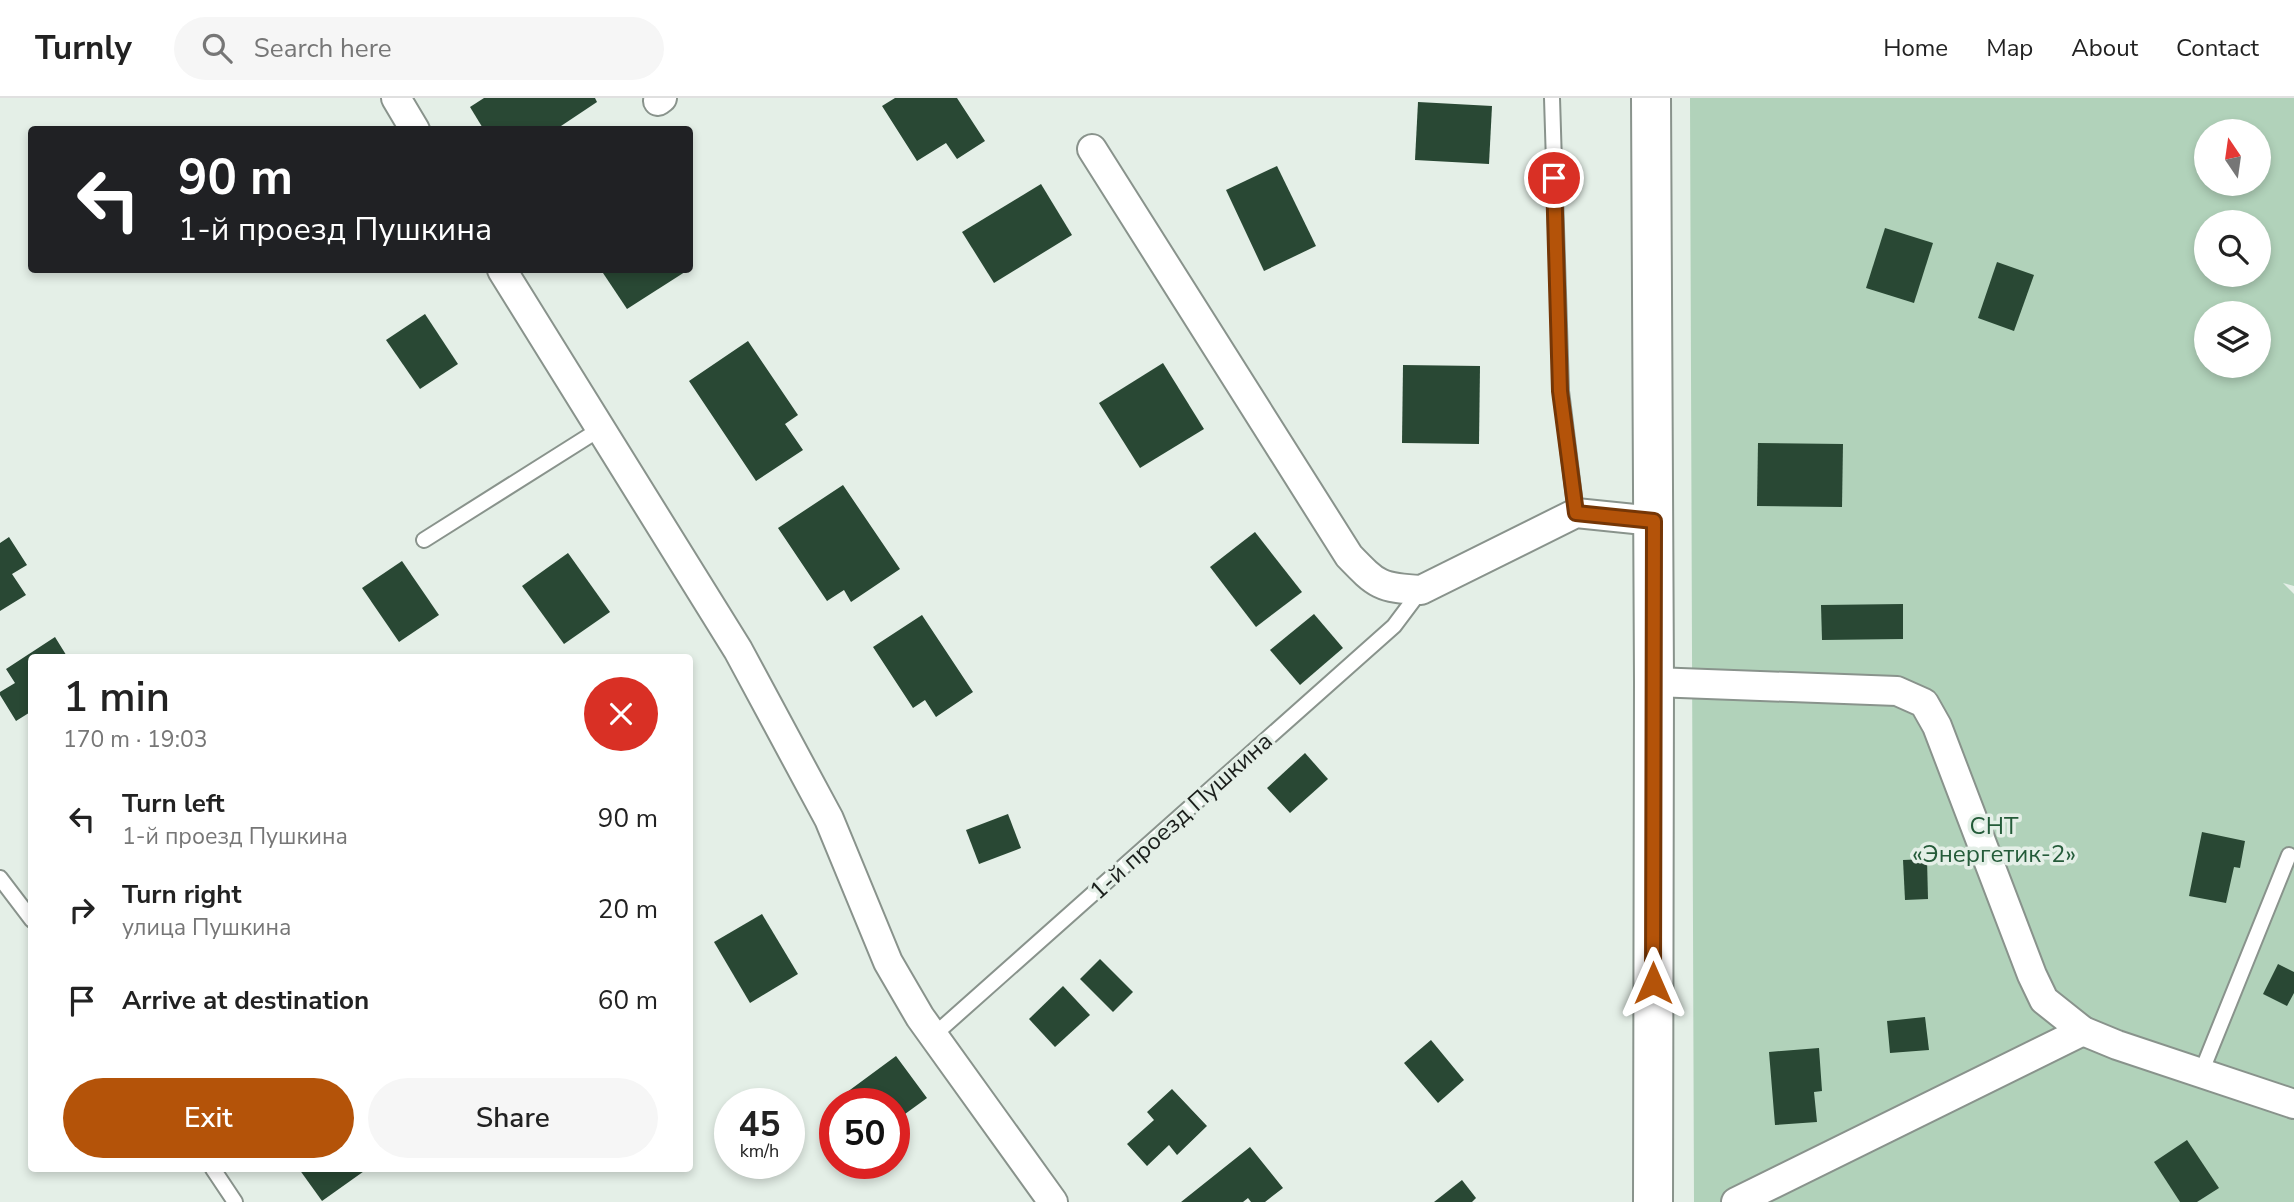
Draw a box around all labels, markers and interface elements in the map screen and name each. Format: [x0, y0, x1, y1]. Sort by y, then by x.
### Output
search box [174, 17, 664, 80]
text: Turnly [35, 26, 132, 71]
icon: search [198, 29, 236, 67]
text: Search here [254, 31, 392, 66]
text: Home [1883, 32, 1948, 64]
text: Map [1986, 32, 2033, 64]
text: About [2071, 32, 2138, 64]
text: Contact [2176, 32, 2259, 64]
north arrow [2194, 119, 2272, 196]
map controls [2194, 119, 2271, 378]
text: 90 m [178, 144, 293, 211]
pin [1524, 148, 1584, 208]
icon: left [63, 154, 154, 245]
icon: arrive [1535, 159, 1573, 197]
text: 1-й проезд Пушкина [178, 208, 492, 251]
button: search [2194, 210, 2271, 287]
button: layers [2194, 301, 2271, 378]
text: 1 min [63, 669, 170, 726]
button: close [584, 677, 658, 751]
text: 170 m · 19:03 [63, 724, 208, 755]
street label: 1-й проезд Пушкина [1083, 725, 1279, 907]
text: Turn left [122, 786, 225, 821]
icon: left [63, 800, 101, 838]
text: 90 m [598, 801, 658, 836]
park label: СНТ «Энергетик-2» [1912, 810, 2076, 870]
text: 1-й проезд Пушкина [122, 821, 348, 852]
text: Turn right [122, 877, 241, 912]
icon: right [63, 891, 101, 929]
text: 20 m [598, 892, 658, 927]
text: улица Пушкина [122, 912, 291, 943]
position arrow [1616, 946, 1690, 1020]
icon: arrive [63, 982, 101, 1020]
text: Arrive at destination [122, 983, 369, 1018]
text: 60 m [598, 983, 658, 1018]
button: Exit [63, 1078, 354, 1158]
button: Share [368, 1078, 658, 1158]
speed limit sign: 50 [819, 1088, 910, 1179]
text: 45 [738, 1101, 781, 1148]
text: km/h [740, 1139, 779, 1163]

